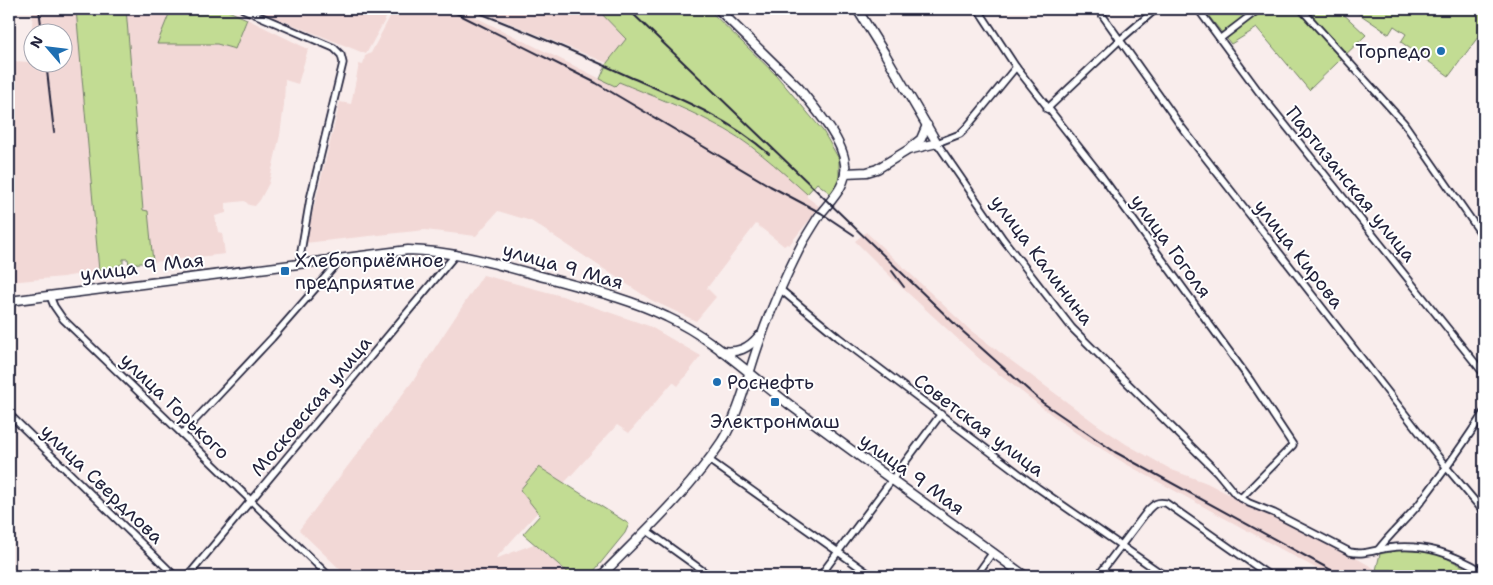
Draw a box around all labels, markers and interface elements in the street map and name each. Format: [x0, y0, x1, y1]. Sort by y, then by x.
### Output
north arrow [22, 22, 72, 72]
text: N [26, 33, 47, 51]
place label: Торпедо [1355, 39, 1431, 64]
marker: Торпедо [1435, 45, 1447, 57]
street label: Партизанская улица [1280, 101, 1422, 267]
street label: улица Гоголя [1125, 189, 1217, 303]
street label: улица Калинина [985, 190, 1099, 330]
street label: улица Кирова [1249, 194, 1350, 314]
street label: улица 9 Мая [500, 237, 626, 295]
street label: улица 9 Мая [79, 247, 205, 287]
place label: Хлебоприёмное предприятие [295, 248, 444, 295]
marker: Хлебоприёмное предприятие [279, 265, 291, 277]
street label: Московская улица [245, 331, 377, 481]
street label: улица Горького [115, 347, 235, 465]
street label: Советская улица [909, 368, 1049, 482]
place label: Роснефть [727, 370, 814, 395]
marker: Роснефть [711, 376, 723, 388]
marker: Электронмаш [769, 396, 781, 408]
place label: Электронмаш [710, 409, 840, 434]
street label: улица Свердлова [35, 419, 169, 549]
street label: улица 9 Мая [854, 427, 970, 521]

